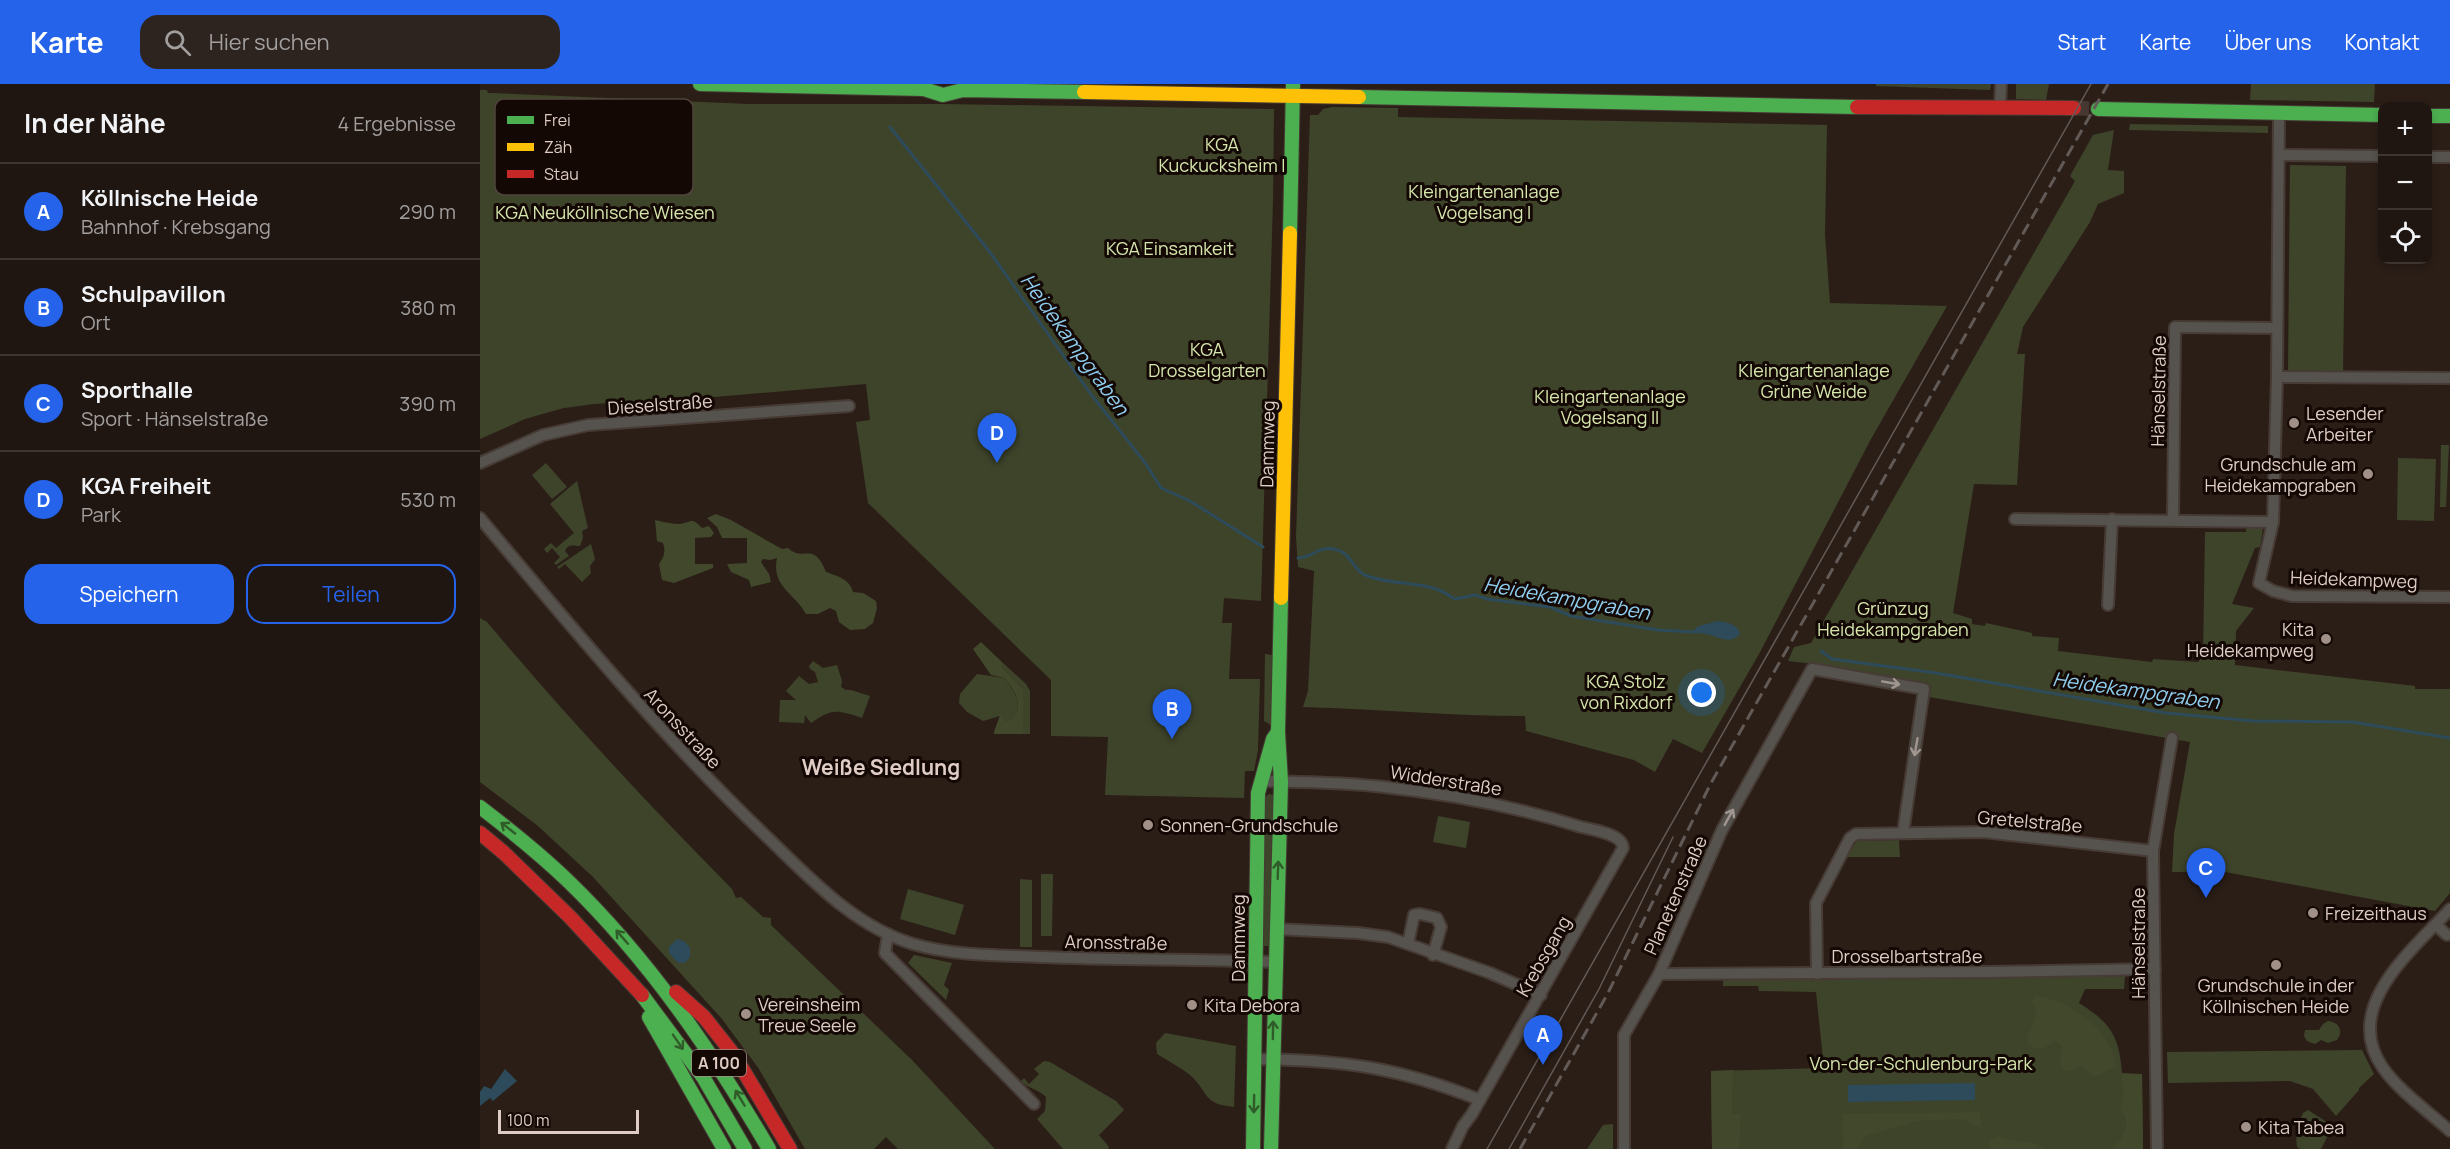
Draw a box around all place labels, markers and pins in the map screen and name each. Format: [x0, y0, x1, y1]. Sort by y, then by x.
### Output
place label: Lesender Arbeiter [2306, 401, 2384, 446]
pin: D [978, 414, 1016, 463]
marker: Lesender Arbeiter [2287, 416, 2301, 430]
place label: Grundschule am Heidekampgraben [2205, 452, 2356, 497]
marker: Grundschule am Heidekampgraben [2361, 467, 2375, 481]
place label: Kita Heidekampweg [2187, 617, 2314, 662]
marker: Kita Heidekampweg [2319, 632, 2333, 646]
pin: B [1152, 690, 1192, 739]
place label: Sonnen-Grundschule [1160, 813, 1338, 837]
marker: Sonnen-Grundschule [1141, 818, 1155, 832]
pin: C [2186, 848, 2226, 898]
place label: Freizeithaus [2325, 901, 2427, 925]
marker: Freizeithaus [2306, 906, 2320, 920]
marker: Grundschule in der Köllnischen Heide [2269, 958, 2283, 972]
place label: Grundschule in der Köllnischen Heide [2198, 973, 2355, 1018]
place label: Vereinsheim Treue Seele [758, 992, 860, 1037]
place label: Kita Debora [1204, 993, 1300, 1017]
marker: Kita Debora [1185, 998, 1199, 1012]
marker: Vereinsheim Treue Seele [739, 1007, 753, 1021]
pin: A [1524, 1016, 1562, 1065]
place label: Kita Tabea [2258, 1115, 2344, 1139]
marker: Kita Tabea [2239, 1120, 2253, 1134]

